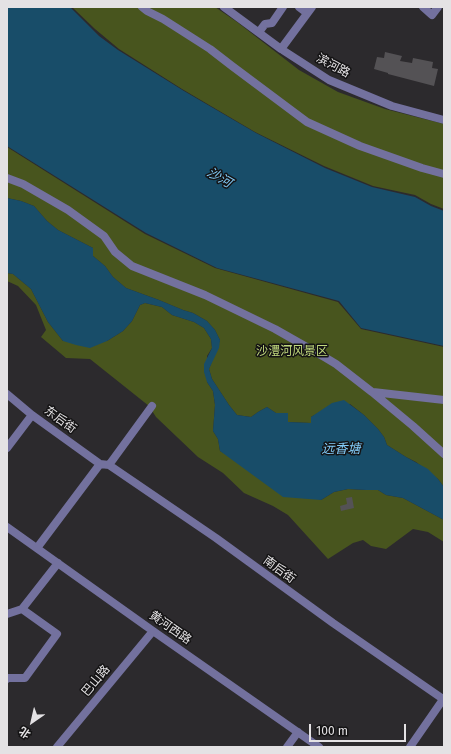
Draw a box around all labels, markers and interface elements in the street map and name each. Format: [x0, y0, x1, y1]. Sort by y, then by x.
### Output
street label: 滨河路 [314, 51, 352, 81]
water label: 沙河 [204, 165, 234, 191]
park label: 沙澧河风景区 [256, 345, 328, 359]
street label: 东后街 [41, 404, 79, 436]
water label: 远香塘 [322, 441, 360, 457]
street label: 南后街 [260, 554, 298, 586]
street label: 黄河西路 [146, 608, 194, 648]
street label: 巴山路 [79, 663, 113, 699]
north arrow [12, 702, 52, 742]
scale bar [311, 716, 408, 742]
text: 北 [17, 724, 33, 741]
text: 100 m [316, 724, 348, 738]

